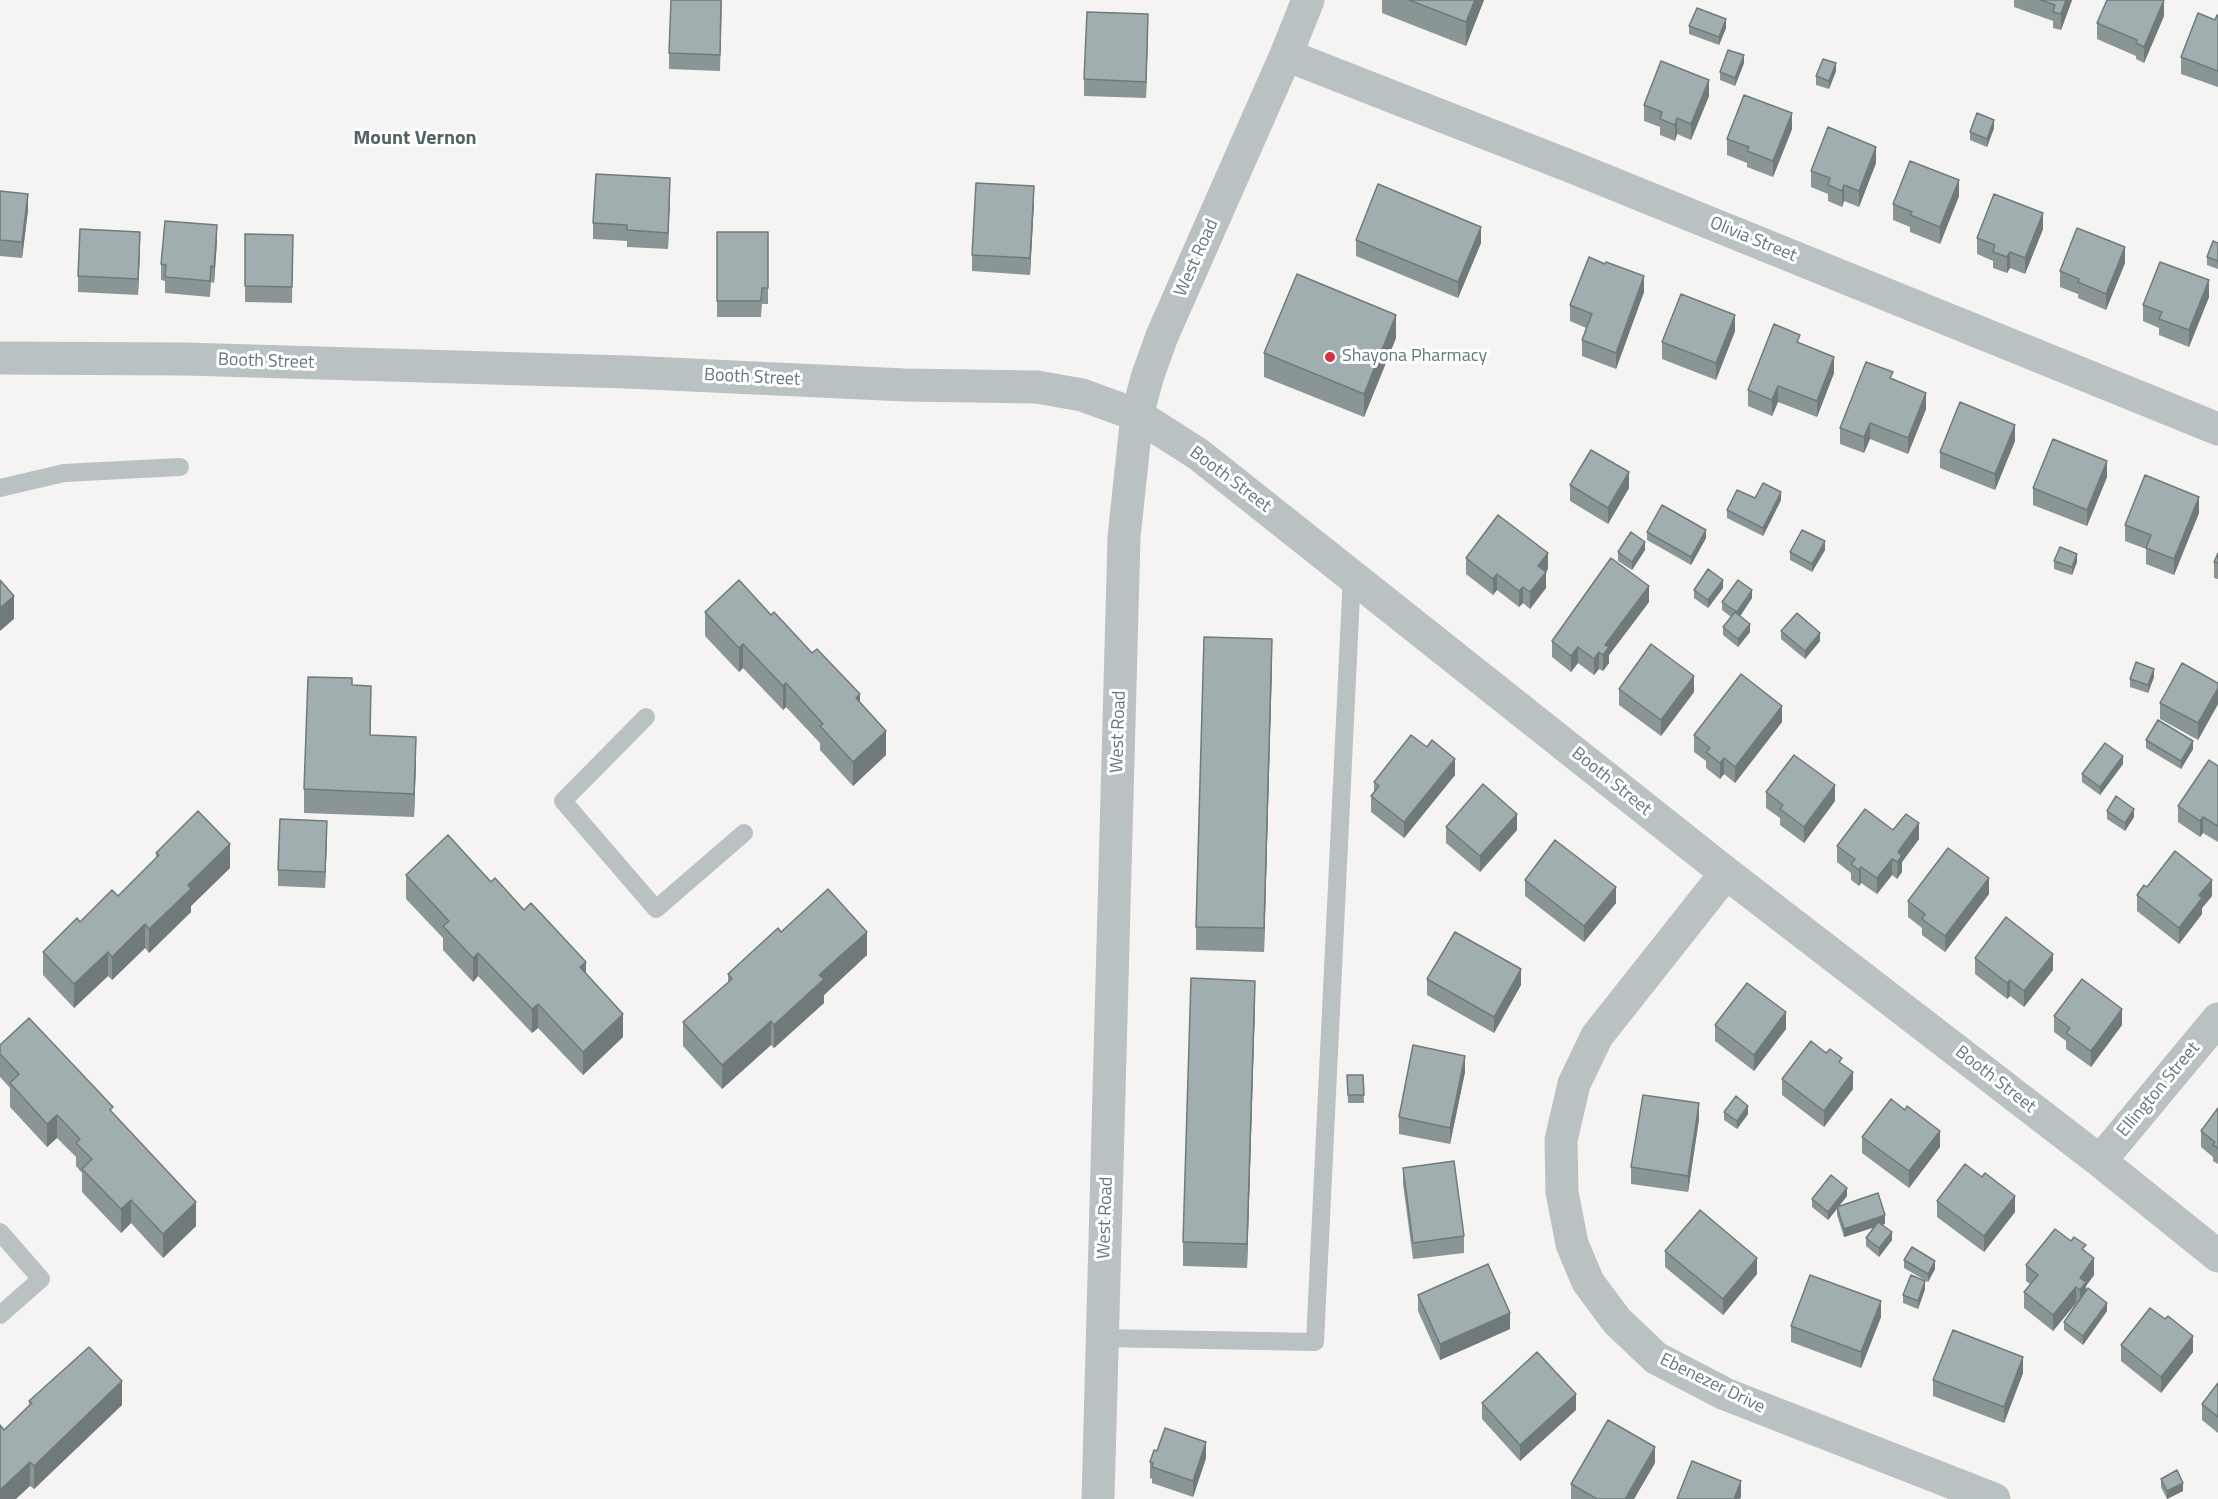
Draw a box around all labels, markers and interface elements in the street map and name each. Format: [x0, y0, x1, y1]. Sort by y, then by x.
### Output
district label: Mount Vernon [353, 127, 477, 151]
street label: Olivia Street [1706, 213, 1800, 267]
street label: West Road [1170, 216, 1224, 300]
place label: Shayona Pharmacy [1342, 346, 1487, 368]
street label: Booth Street [217, 350, 315, 374]
marker: Shayona Pharmacy [1323, 350, 1337, 364]
street label: Booth Street [703, 365, 801, 391]
street label: Booth Street [1185, 442, 1275, 518]
street label: West Road [1107, 691, 1131, 773]
street label: Booth Street [1567, 743, 1655, 821]
street label: Ellington Street [2113, 1038, 2205, 1142]
street label: Booth Street [1950, 1042, 2040, 1118]
street label: West Road [1094, 1177, 1118, 1259]
street label: Ebenezer Drive [1656, 1349, 1768, 1419]

